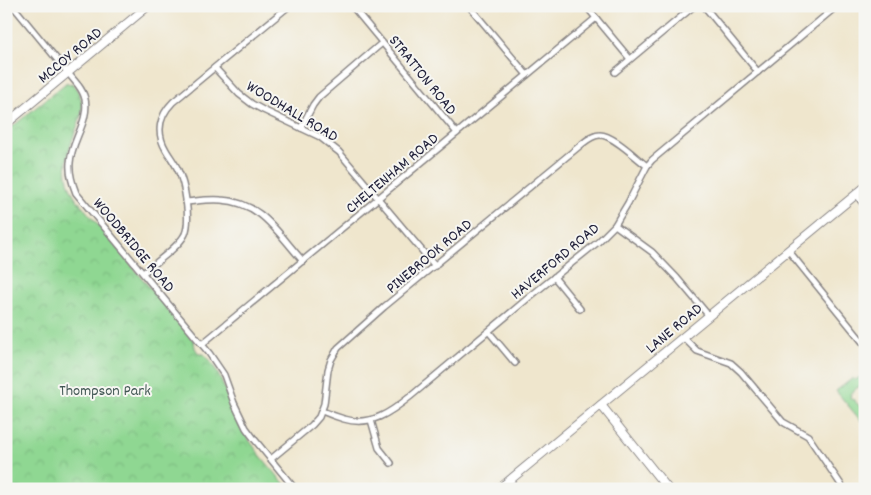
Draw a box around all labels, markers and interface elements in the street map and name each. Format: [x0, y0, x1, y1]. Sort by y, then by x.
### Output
street label: MCCOY ROAD [33, 22, 108, 90]
street label: STRATTON ROAD [382, 30, 462, 121]
street label: WOODHALL ROAD [241, 76, 342, 149]
street label: CHELTENHAM ROAD [341, 128, 444, 220]
street label: WOODBRIDGE ROAD [87, 193, 180, 298]
street label: PINEBROOK ROAD [382, 214, 478, 300]
street label: HAVERFORD ROAD [506, 218, 605, 306]
street label: LANE ROAD [641, 298, 708, 360]
park label: Thompson Park [59, 380, 151, 403]

